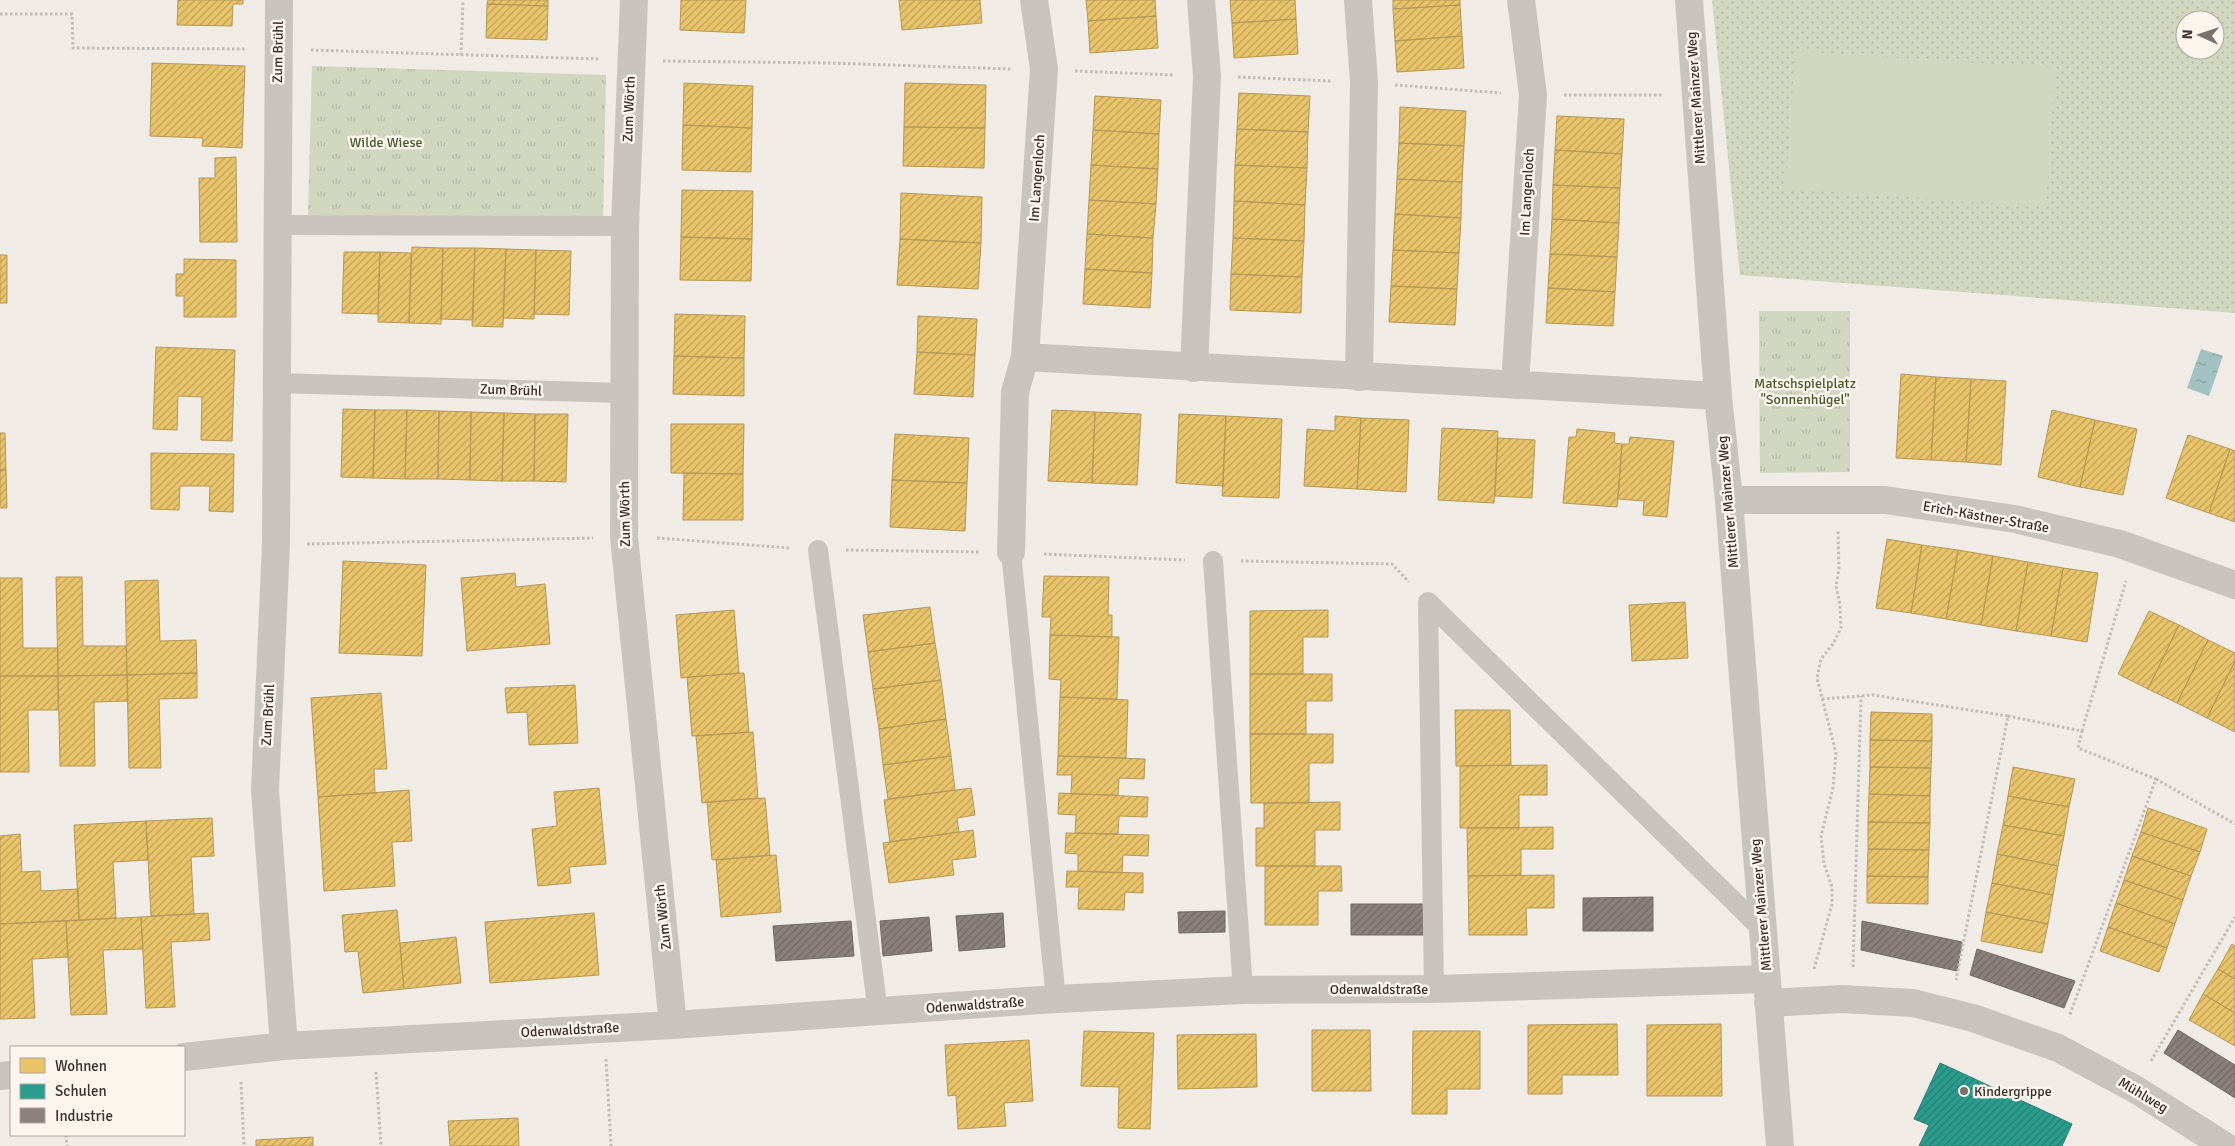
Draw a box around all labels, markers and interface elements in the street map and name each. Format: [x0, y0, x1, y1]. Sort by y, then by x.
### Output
north arrow [2175, 10, 2225, 60]
street label: Zum Brühl [269, 21, 287, 83]
text: N [2179, 29, 2196, 40]
street label: Mittlerer Mainzer Weg [1683, 31, 1709, 165]
street label: Zum Wörth [619, 76, 639, 142]
park label: Wilde Wiese [349, 134, 423, 151]
street label: Im Langenloch [1025, 134, 1049, 222]
street label: Im Langenloch [1516, 148, 1538, 236]
park label: Matschspielplatz "Sonnenhügel" [1754, 375, 1856, 408]
street label: Zum Brühl [480, 380, 542, 400]
street label: Mittlerer Mainzer Weg [1714, 435, 1742, 569]
street label: Zum Wörth [616, 481, 634, 547]
street label: Erich-Kästner-Straße [1921, 498, 2051, 536]
street label: Zum Brühl [258, 683, 278, 747]
street label: Mittlerer Mainzer Weg [1747, 838, 1775, 972]
street label: Zum Wörth [651, 883, 675, 951]
street label: Odenwaldstraße [1330, 981, 1428, 998]
street label: Odenwaldstraße [925, 993, 1025, 1017]
street label: Odenwaldstraße [520, 1019, 620, 1041]
legend [10, 1046, 185, 1136]
text: Wohnen [55, 1057, 107, 1075]
street label: Mühlweg [2115, 1074, 2171, 1116]
text: Schulen [55, 1082, 107, 1100]
place label: Kindergrippe [1974, 1083, 2052, 1100]
marker: Kindergrippe [1958, 1085, 1970, 1097]
text: Industrie [55, 1107, 113, 1125]

